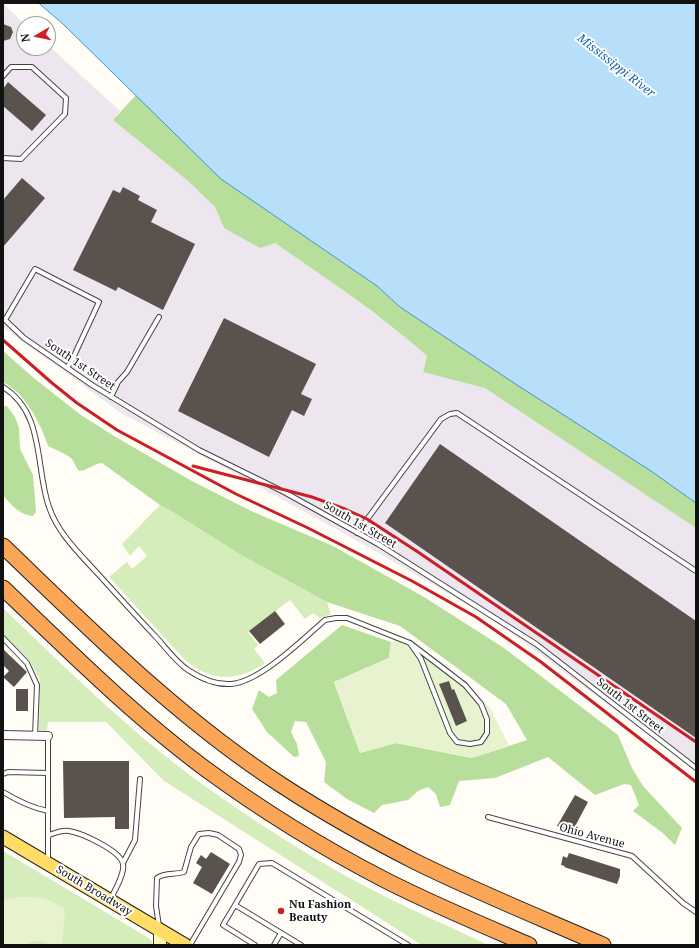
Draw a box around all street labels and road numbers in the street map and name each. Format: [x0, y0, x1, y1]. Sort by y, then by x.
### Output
street label: South 1st Street [43, 337, 117, 393]
street label: South 1st Street [321, 499, 399, 551]
street label: South 1st Street [594, 676, 666, 736]
street label: Ohio Avenue [558, 821, 626, 851]
street label: South Broadway [54, 863, 134, 919]

